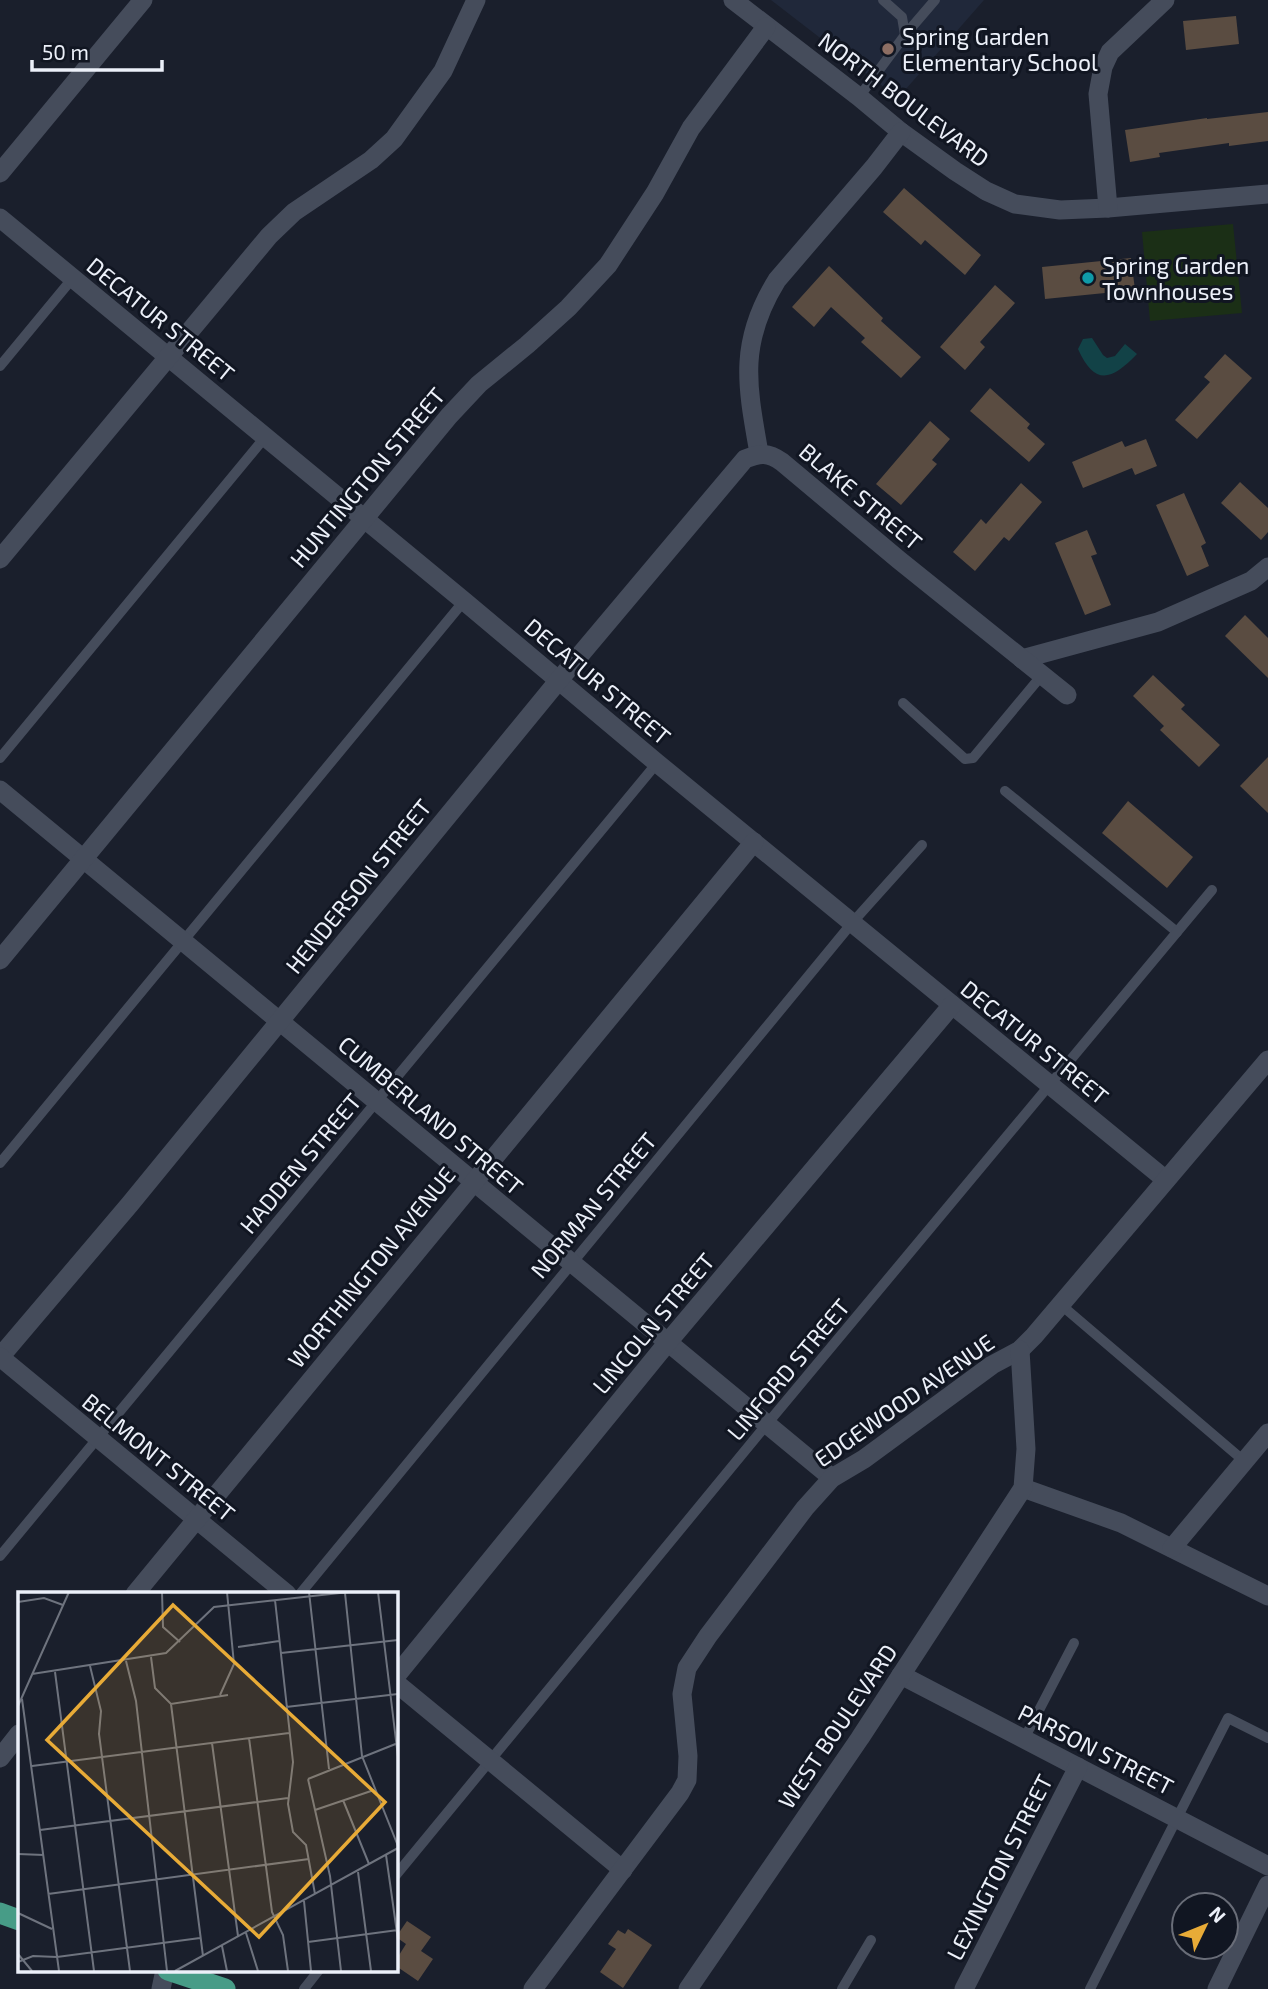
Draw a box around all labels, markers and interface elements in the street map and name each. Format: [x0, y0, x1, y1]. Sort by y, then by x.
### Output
place label: Spring Garden Elementary School [902, 22, 1098, 76]
street label: NORTH BOULEVARD [813, 26, 995, 172]
scale bar [32, 28, 161, 72]
text: 50 m [42, 39, 89, 64]
marker: Spring Garden Elementary School [880, 41, 896, 57]
street label: DECATUR STREET [82, 251, 240, 387]
place label: Spring Garden Townhouses [1102, 251, 1249, 305]
marker: Spring Garden Townhouses [1080, 270, 1096, 286]
street label: HUNTINGTON STREET [284, 381, 450, 573]
street label: BLAKE STREET [794, 437, 928, 555]
street label: DECATUR STREET [519, 612, 677, 750]
street label: HENDERSON STREET [279, 793, 437, 979]
street label: DECATUR STREET [956, 974, 1114, 1110]
street label: CUMBERLAND STREET [333, 1030, 529, 1200]
street label: HADDEN STREET [233, 1087, 367, 1239]
street label: NORMAN STREET [524, 1127, 662, 1283]
street label: WORTHINGTON AVENUE [281, 1161, 461, 1373]
street label: LINCOLN STREET [586, 1247, 720, 1399]
street label: LINFORD STREET [721, 1293, 855, 1445]
street label: EDGEWOOD AVENUE [809, 1328, 999, 1472]
street label: BELMONT STREET [77, 1387, 241, 1527]
inset map [18, 1592, 397, 1972]
street label: WEST BOULEVARD [772, 1638, 902, 1814]
street label: PARSON STREET [1014, 1698, 1178, 1800]
street label: LEXINGTON STREET [940, 1769, 1058, 1965]
north arrow [1170, 1891, 1240, 1961]
text: N [1205, 1901, 1231, 1927]

